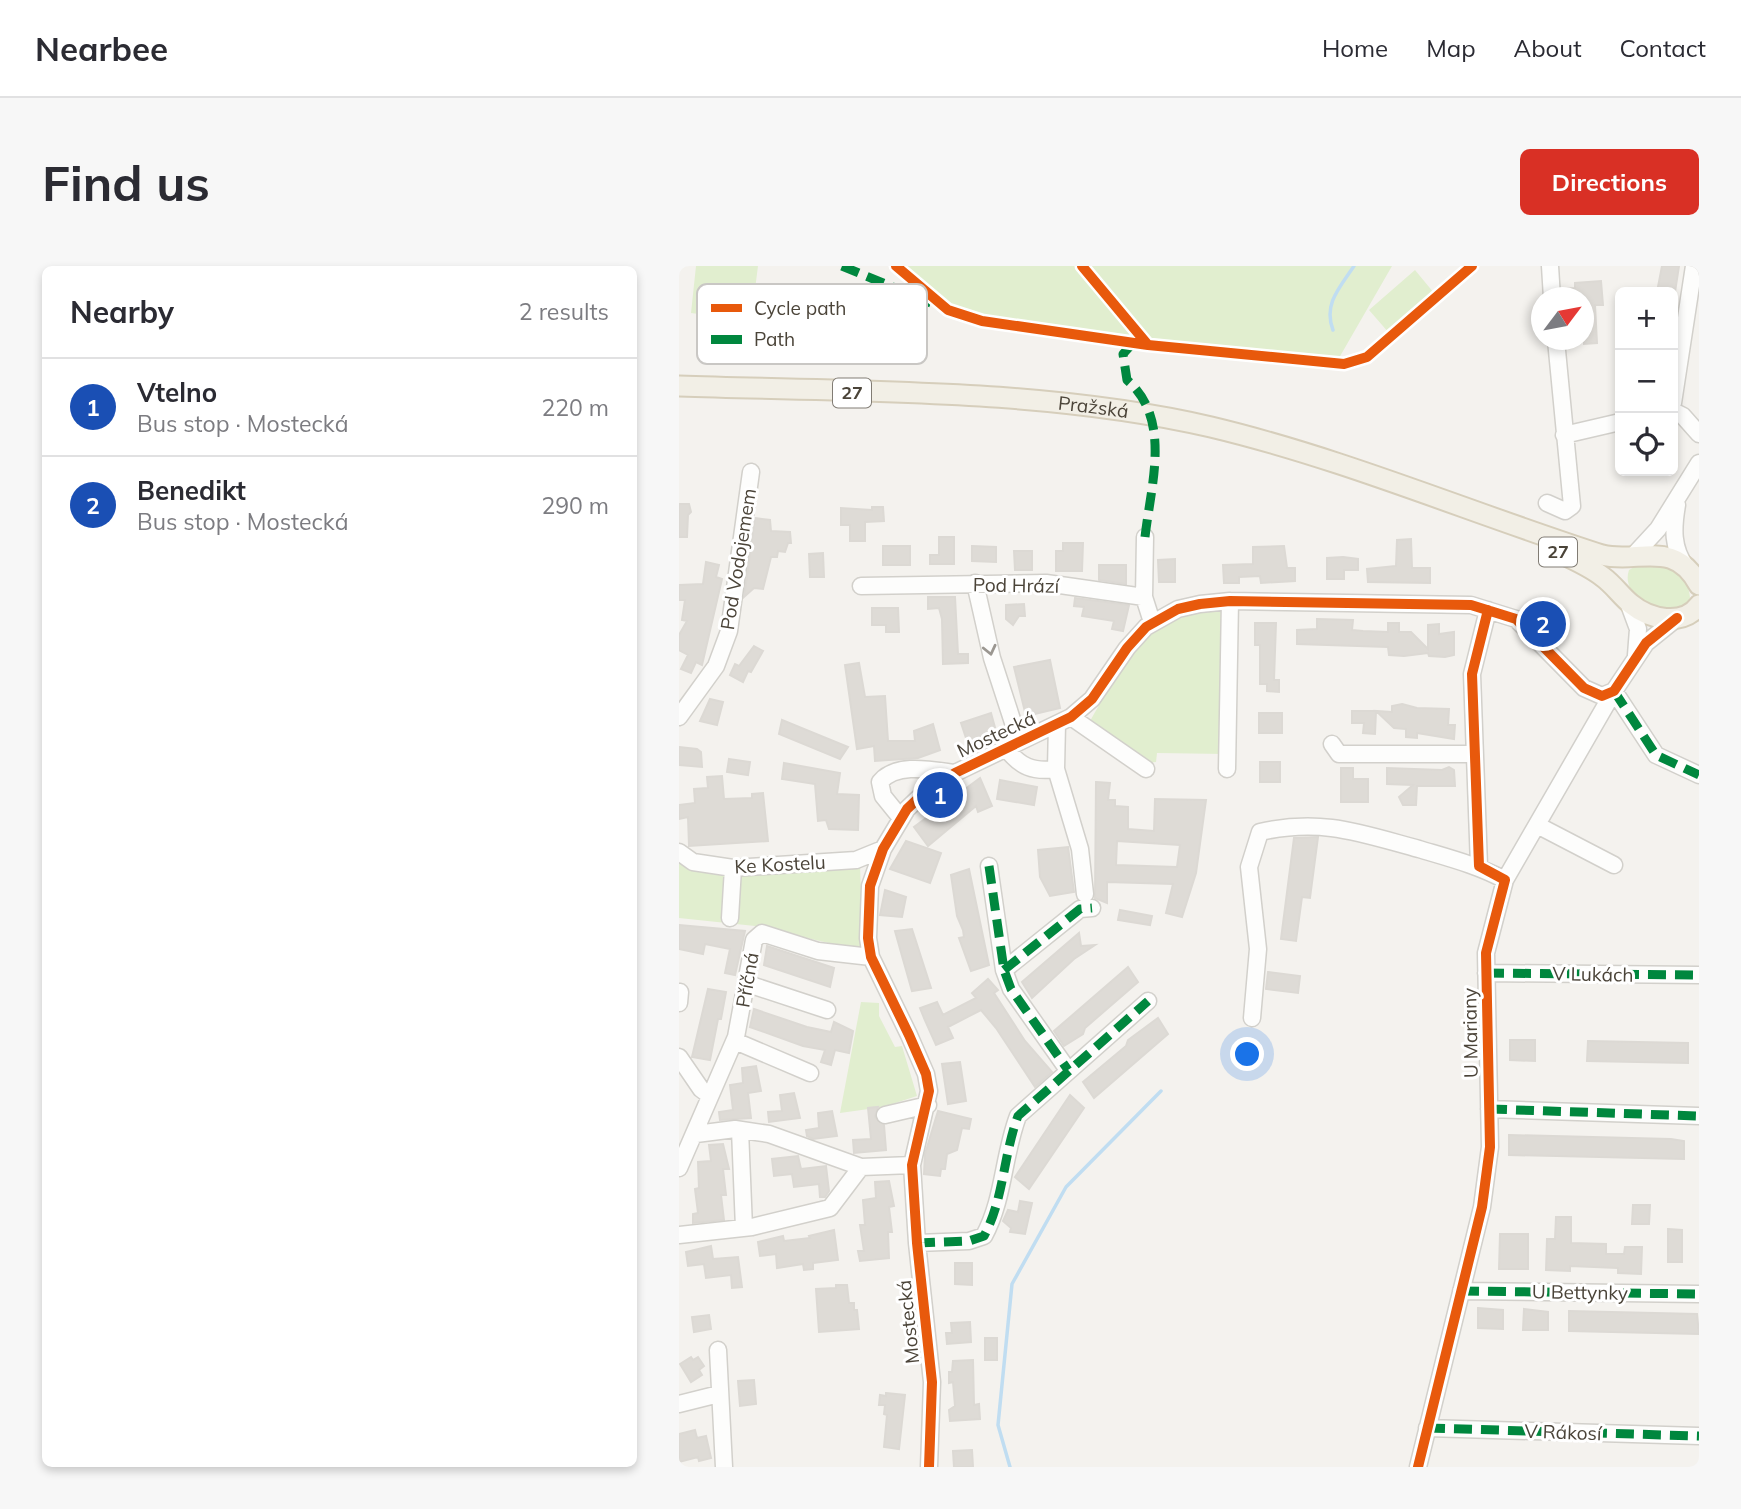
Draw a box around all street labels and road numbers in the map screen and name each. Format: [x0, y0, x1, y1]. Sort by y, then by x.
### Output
road number: 27 [833, 378, 871, 408]
street label: Pražská [1057, 390, 1130, 423]
street label: Pod Vodojemem [715, 487, 761, 631]
road number: 27 [1539, 538, 1577, 566]
street label: Pod Hrází [973, 572, 1061, 598]
street label: Mostecká [953, 705, 1039, 763]
street label: Ke Kostelu [734, 850, 826, 878]
street label: Příčná [730, 951, 764, 1009]
street label: V Lukách [1552, 961, 1634, 987]
street label: U Mariany [1457, 988, 1483, 1078]
street label: Mostecká [892, 1279, 924, 1365]
street label: U Bettynky [1532, 1279, 1628, 1305]
street label: V Rákosí [1524, 1419, 1603, 1445]

